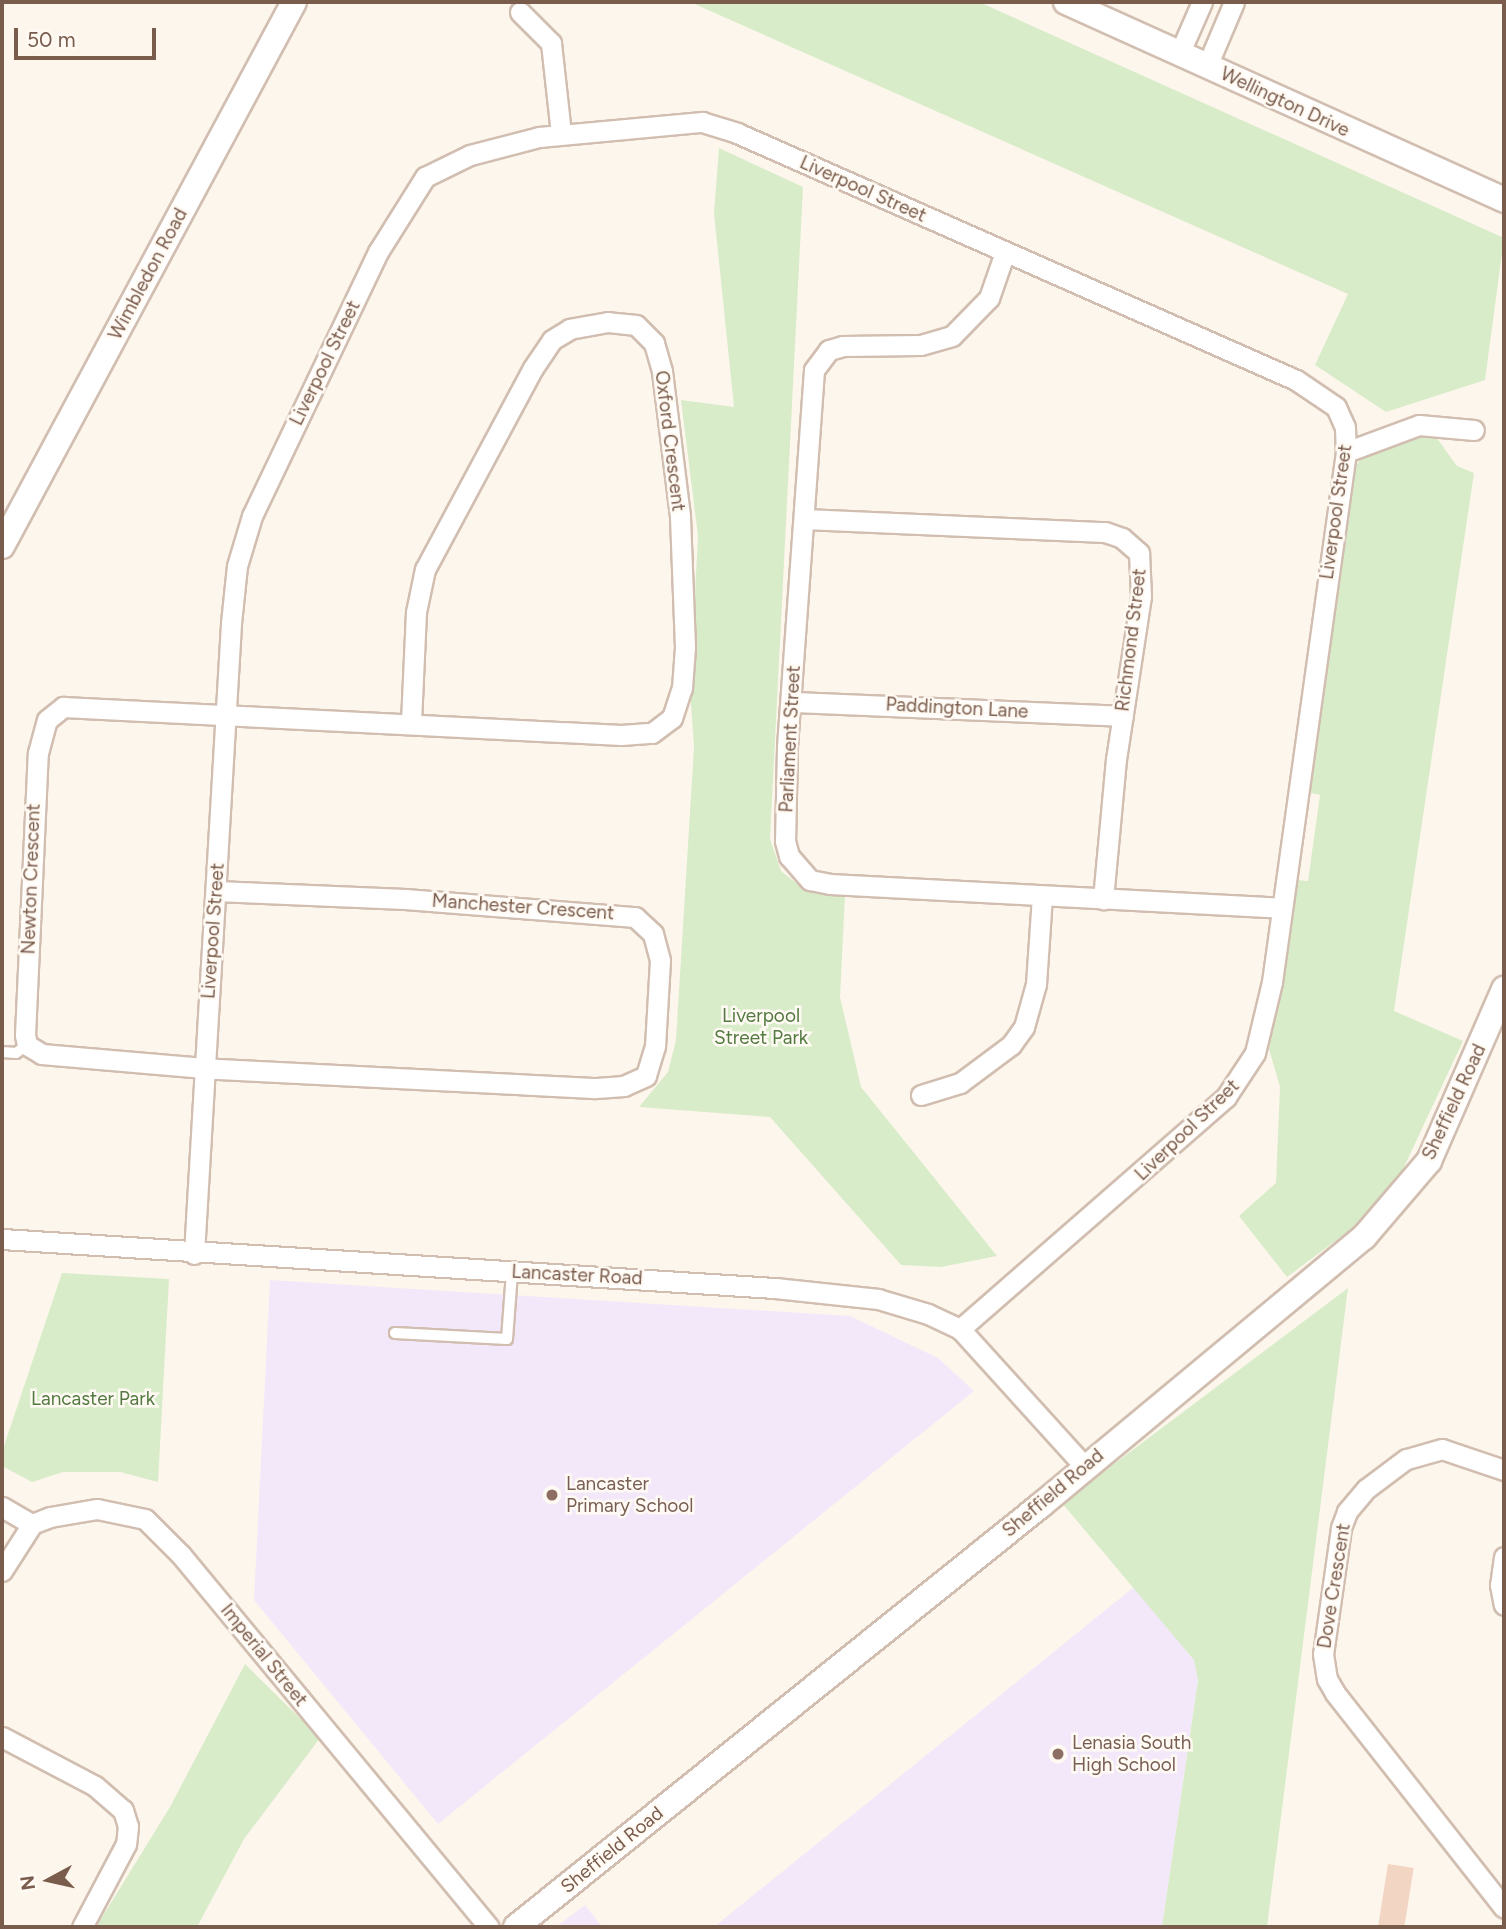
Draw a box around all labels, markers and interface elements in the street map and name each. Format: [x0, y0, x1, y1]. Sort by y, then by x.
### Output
scale bar [18, 14, 159, 58]
text: 50 m [27, 27, 76, 52]
street label: Wellington Drive [1217, 62, 1353, 142]
street label: Liverpool Street [796, 151, 930, 227]
street label: Wimbledon Road [104, 204, 192, 344]
street label: Liverpool Street [285, 297, 365, 429]
street label: Oxford Crescent [650, 369, 690, 513]
street label: Liverpool Street [1315, 443, 1357, 581]
street label: Richmond Street [1111, 567, 1151, 713]
street label: Parliament Street [775, 665, 805, 813]
street label: Paddington Lane [885, 693, 1029, 723]
street label: Newton Crescent [17, 803, 45, 955]
street label: Liverpool Street [197, 862, 229, 1000]
street label: Manchester Crescent [431, 889, 615, 925]
park label: Liverpool Street Park [714, 1005, 808, 1049]
street label: Sheffield Road [1417, 1040, 1491, 1164]
street label: Liverpool Street [1130, 1075, 1244, 1185]
street label: Lancaster Road [511, 1260, 643, 1290]
park label: Lancaster Park [31, 1388, 155, 1410]
street label: Sheffield Road [998, 1444, 1108, 1542]
place label: Lancaster Primary School [566, 1473, 693, 1517]
marker: Lancaster Primary School [544, 1487, 560, 1503]
street label: Dove Crescent [1313, 1522, 1355, 1650]
street label: Imperial Street [216, 1599, 312, 1711]
place label: Lenasia South High School [1072, 1732, 1191, 1776]
marker: Lenasia South High School [1050, 1746, 1066, 1762]
street label: Sheffield Road [556, 1802, 668, 1898]
north arrow [14, 1845, 84, 1915]
text: N [15, 1874, 40, 1892]

